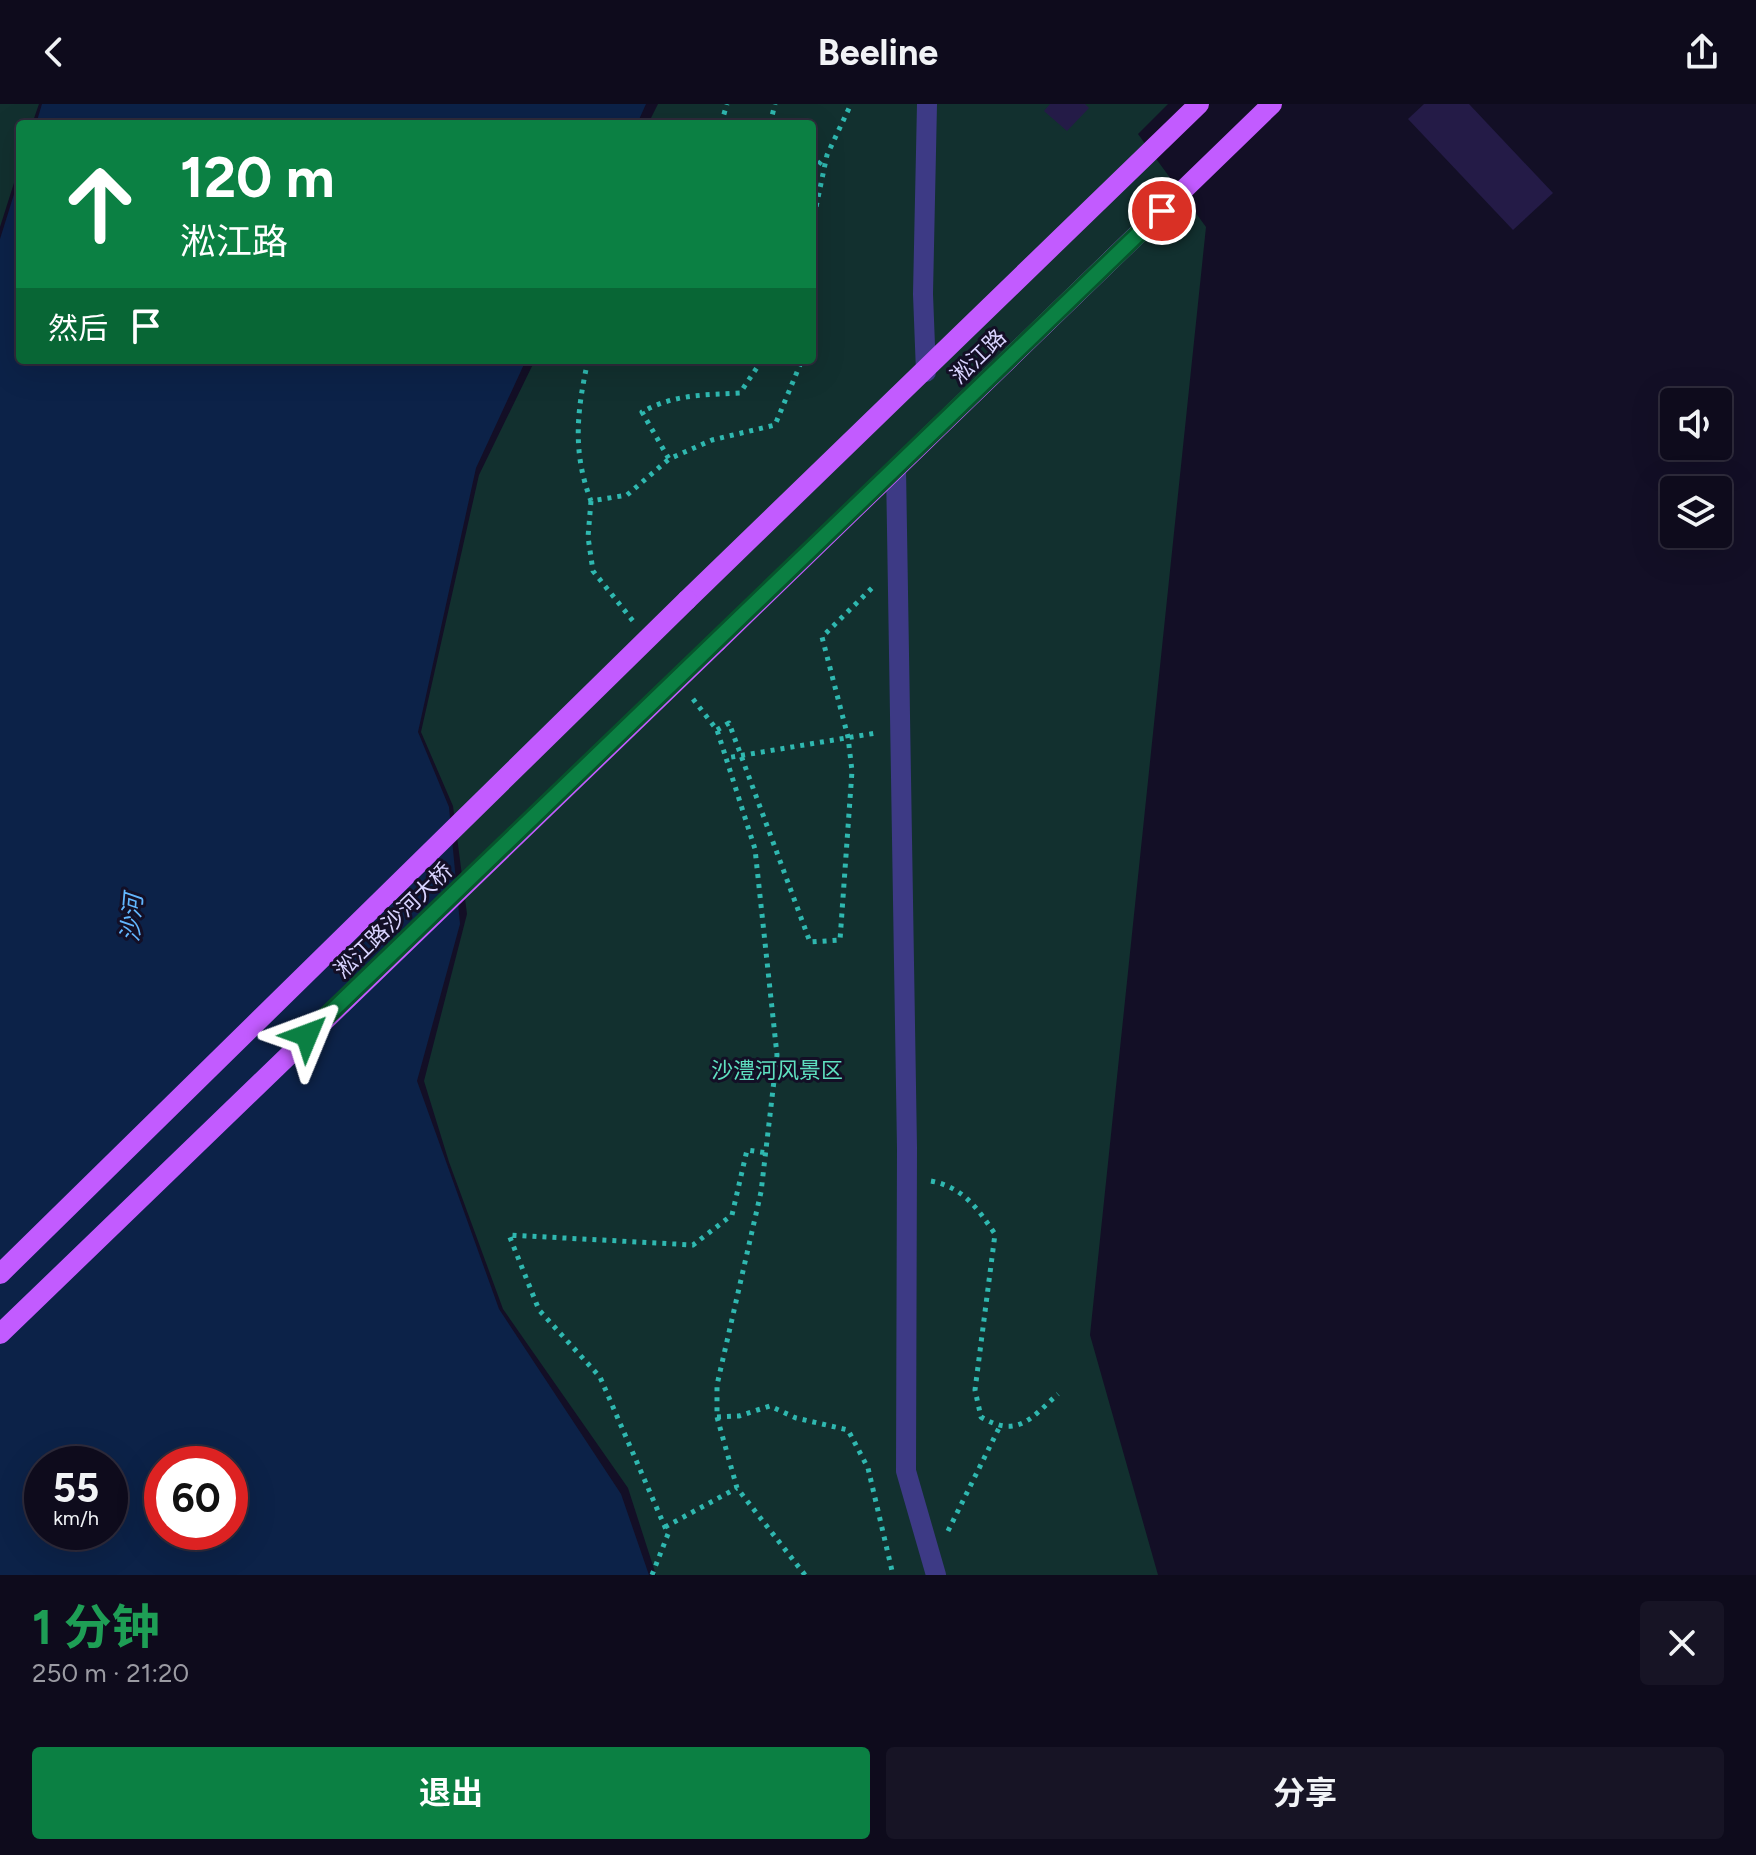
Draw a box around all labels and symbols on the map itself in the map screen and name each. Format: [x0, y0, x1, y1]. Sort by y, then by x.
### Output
pin [1128, 177, 1196, 245]
street label: 淞江路 [945, 324, 1011, 389]
street label: 淞江路沙河大桥 [329, 857, 458, 984]
water label: 沙河 [115, 889, 148, 943]
position arrow [265, 993, 349, 1077]
park label: 沙澧河风景区 [711, 1057, 843, 1084]
speed limit sign: 60 [144, 1446, 248, 1550]

